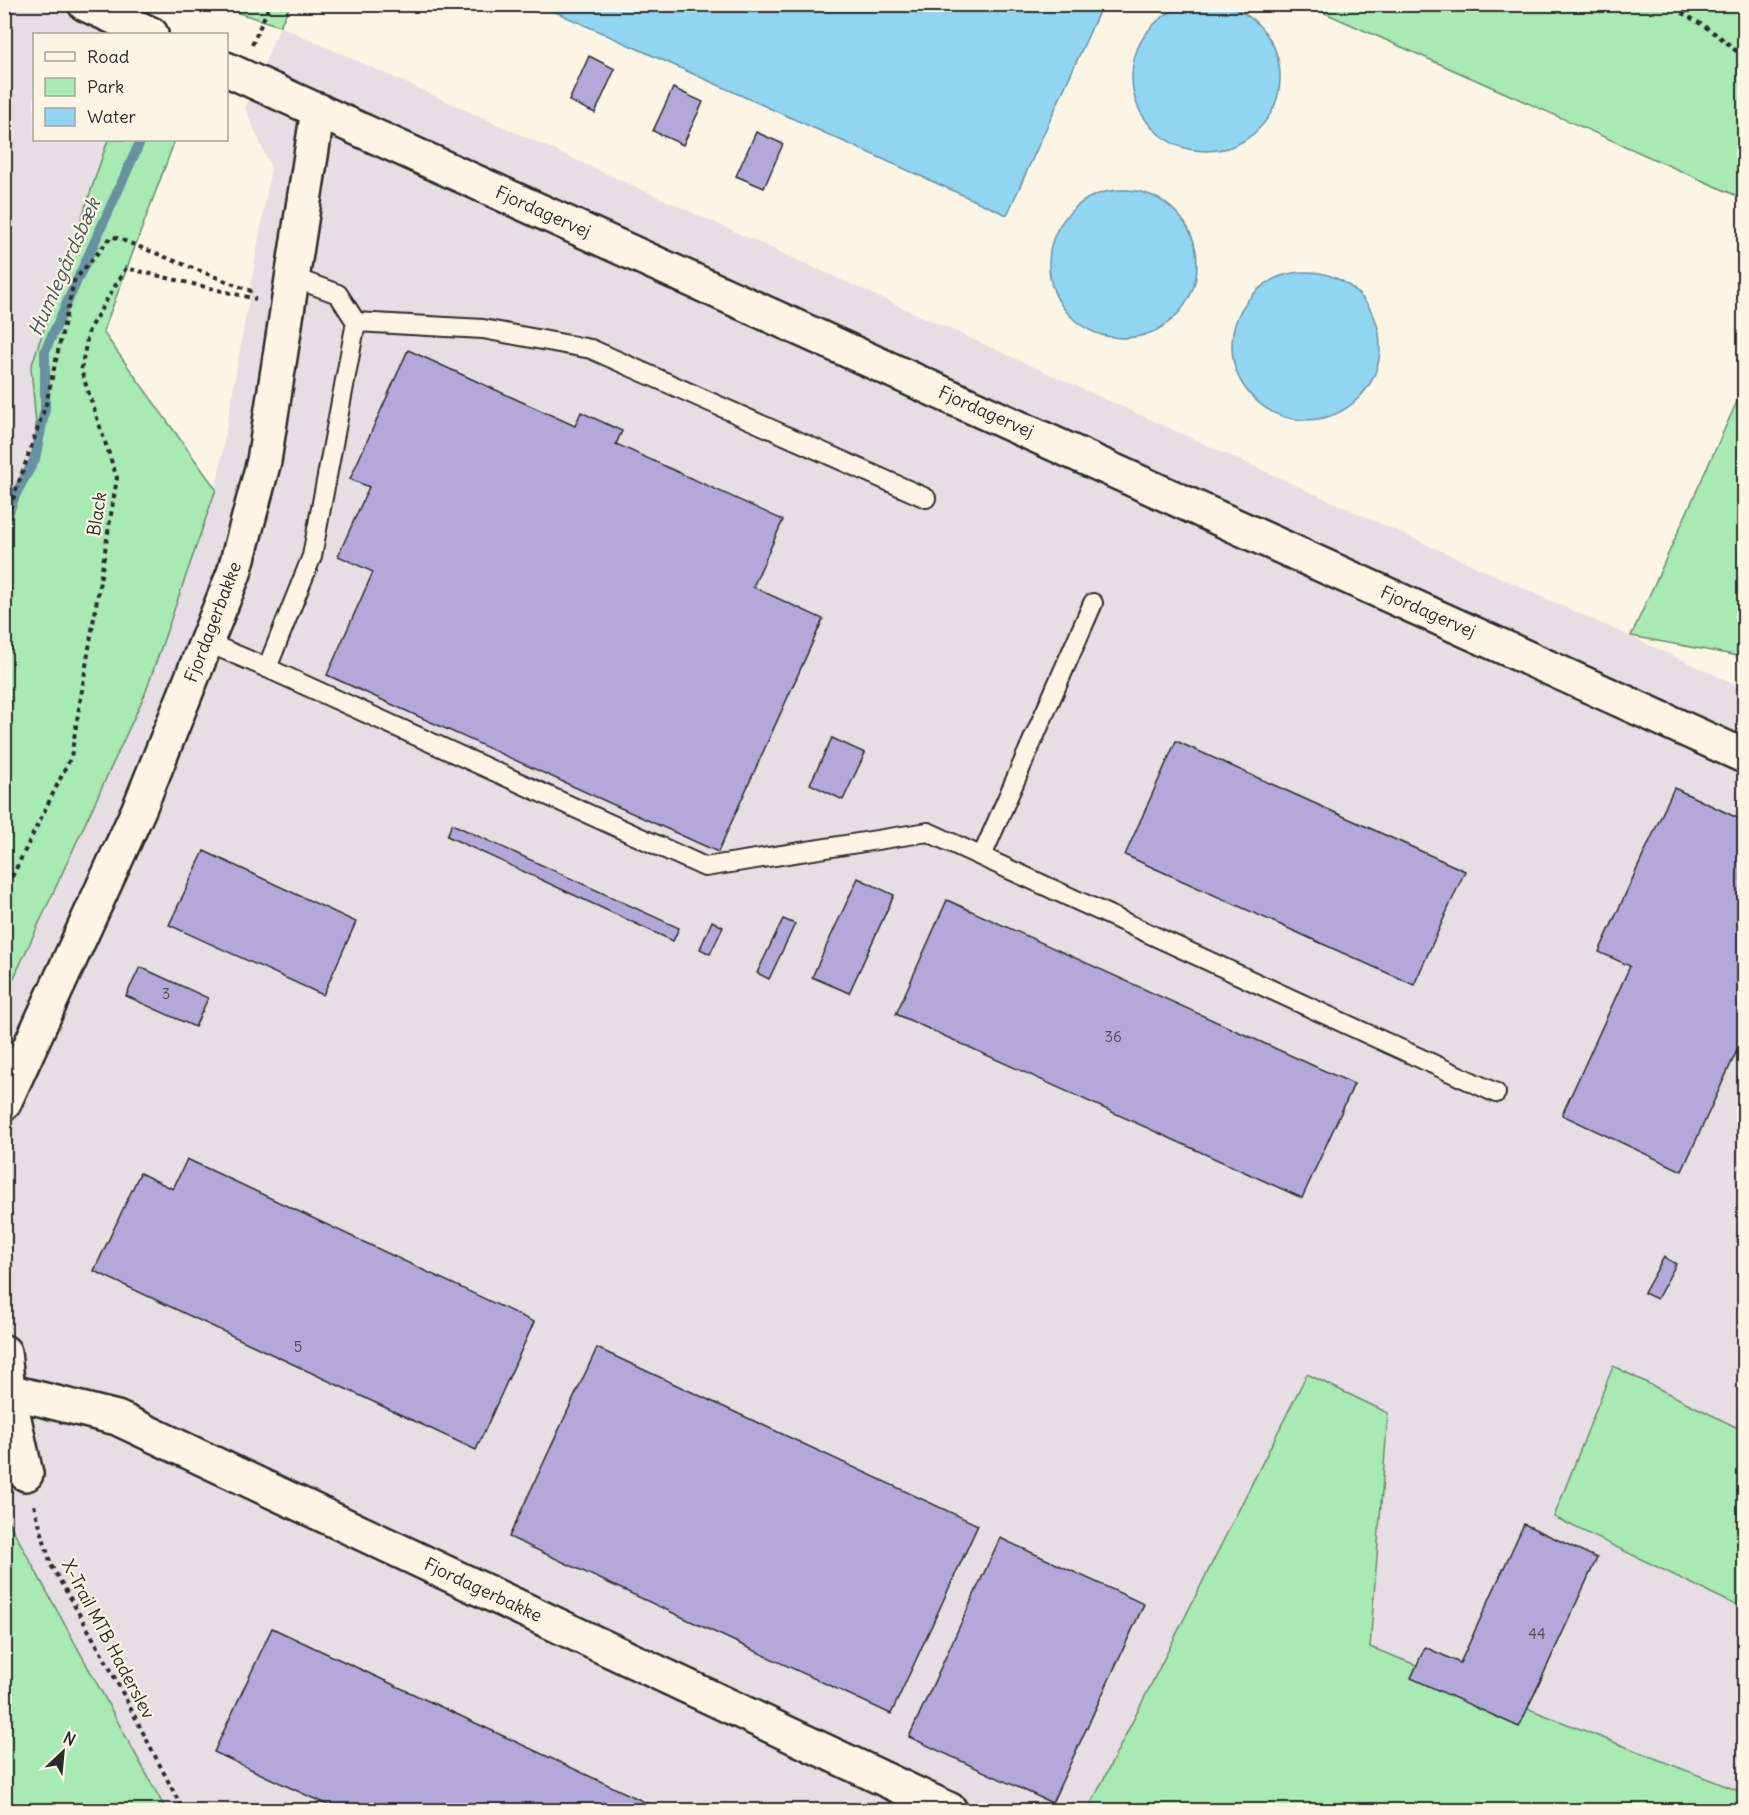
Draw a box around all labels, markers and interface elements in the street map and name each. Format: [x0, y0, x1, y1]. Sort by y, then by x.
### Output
legend [33, 33, 228, 141]
text: Road [87, 45, 130, 68]
text: Park [87, 75, 124, 98]
text: Water [87, 105, 137, 128]
street label: Fjordagervej [492, 180, 594, 243]
water label: Humlegårdsbæk [22, 192, 106, 340]
street label: Fjordagervej [935, 380, 1037, 443]
street label: Black [82, 490, 111, 538]
street label: Fjordagerbakke [179, 558, 246, 685]
street label: Fjordagervej [1377, 580, 1479, 643]
house number: 3 [162, 984, 170, 1003]
house number: 36 [1104, 1027, 1122, 1046]
house number: 5 [294, 1337, 302, 1356]
street label: Fjordagerbakke [421, 1552, 546, 1627]
street label: X-Trail MTB Haderslev [57, 1555, 160, 1722]
house number: 44 [1528, 1624, 1546, 1643]
north arrow [33, 1722, 93, 1782]
text: N [60, 1727, 79, 1750]

